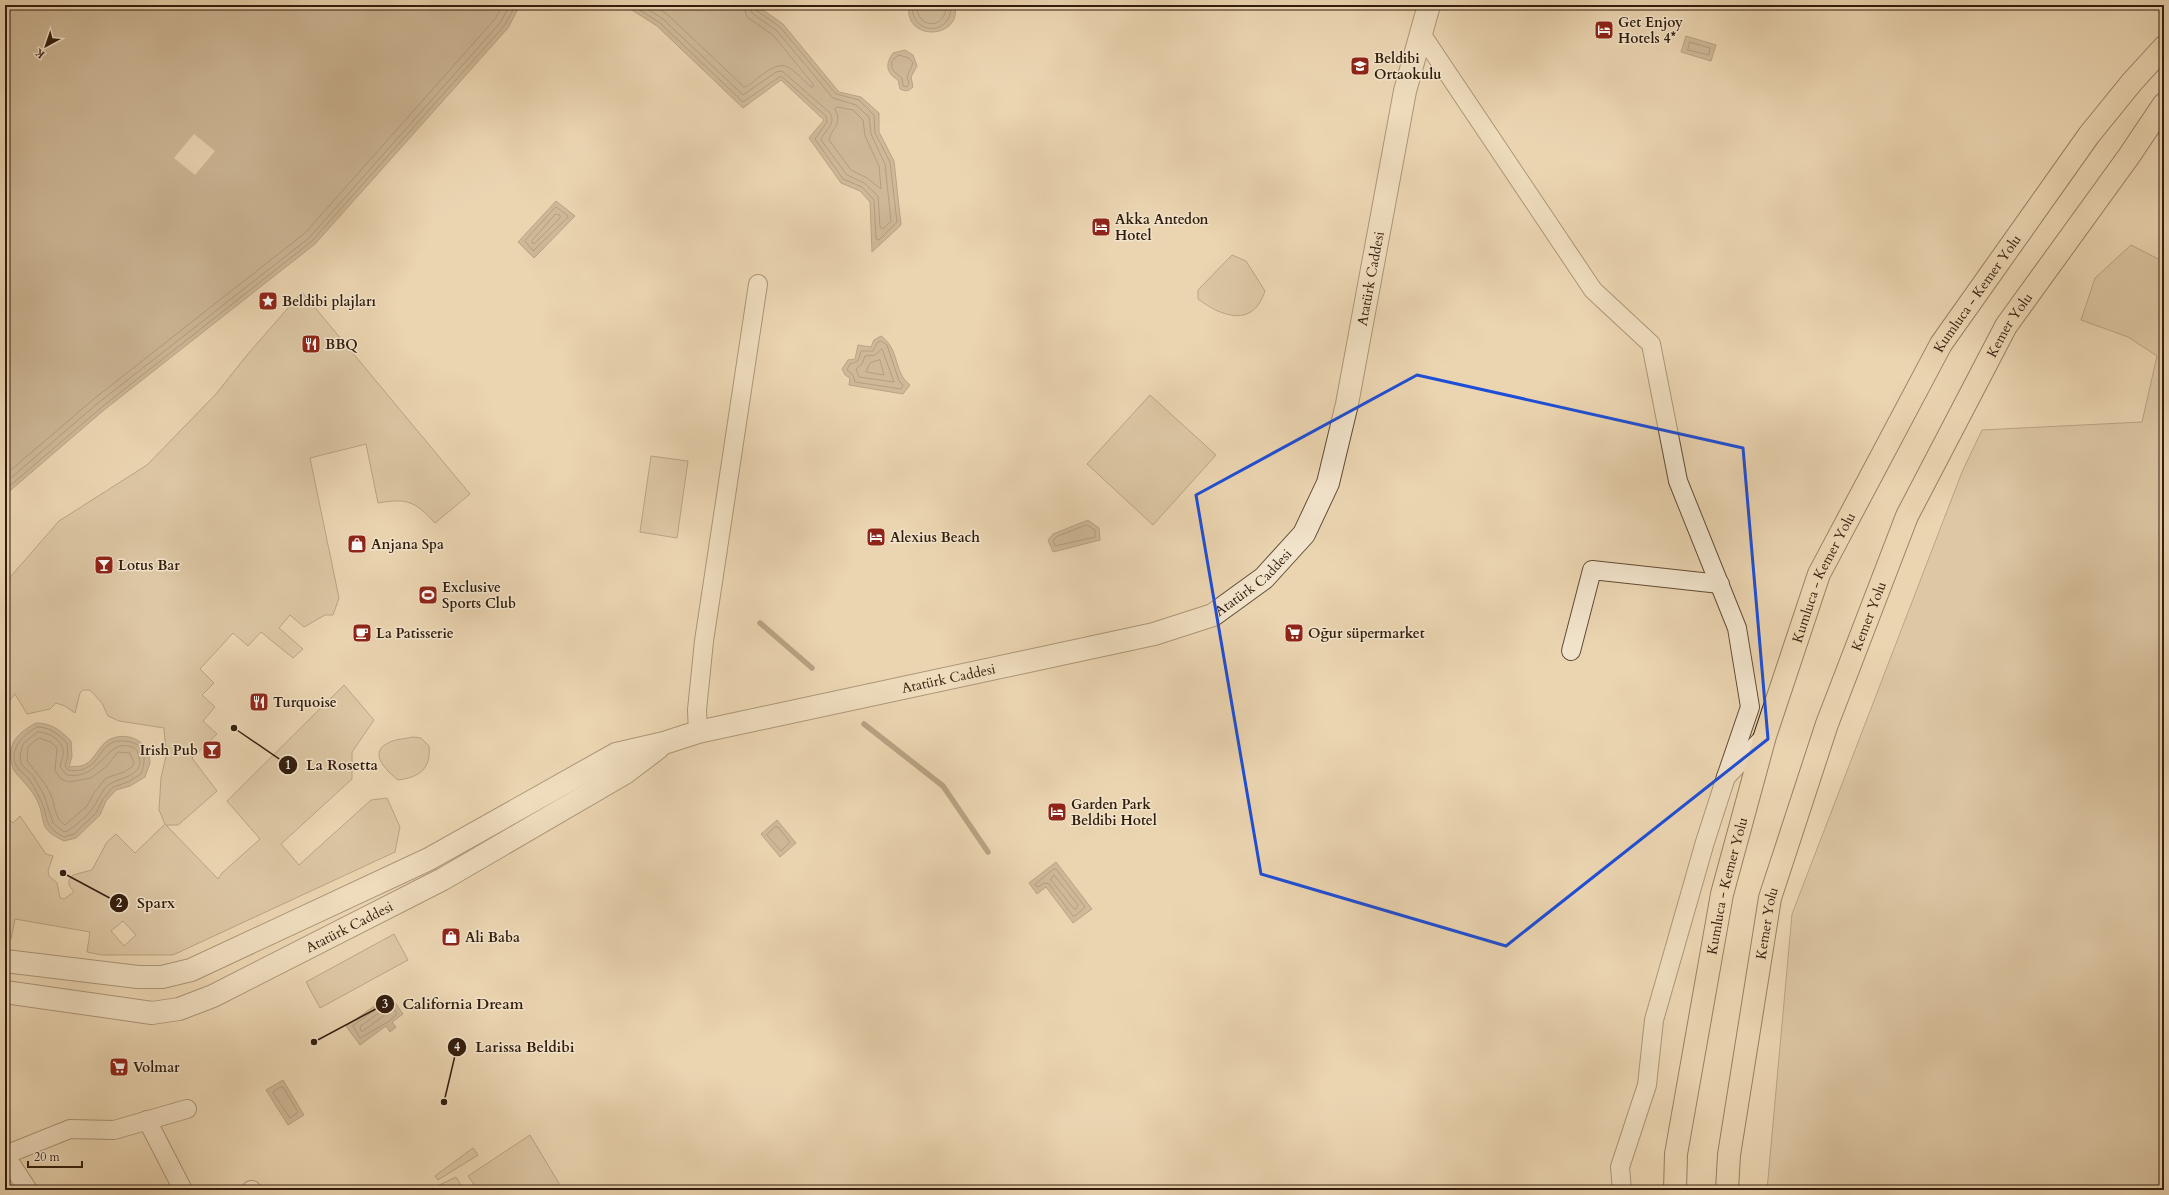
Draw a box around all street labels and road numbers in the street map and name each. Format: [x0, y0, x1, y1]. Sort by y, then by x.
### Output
street label: Atatürk Caddesi [1353, 230, 1389, 327]
street label: Kumluca - Kemer Yolu [1931, 231, 2025, 355]
street label: Kemer Yolu [1984, 290, 2036, 360]
street label: Kumluca - Kemer Yolu [1788, 509, 1860, 645]
street label: Atatürk Caddesi [1211, 545, 1296, 621]
street label: Kemer Yolu [1847, 578, 1891, 654]
street label: Atatürk Caddesi [900, 659, 997, 698]
street label: Kumluca - Kemer Yolu [1702, 815, 1753, 956]
street label: Kemer Yolu [1751, 884, 1783, 961]
street label: Atatürk Caddesi [303, 897, 396, 957]

